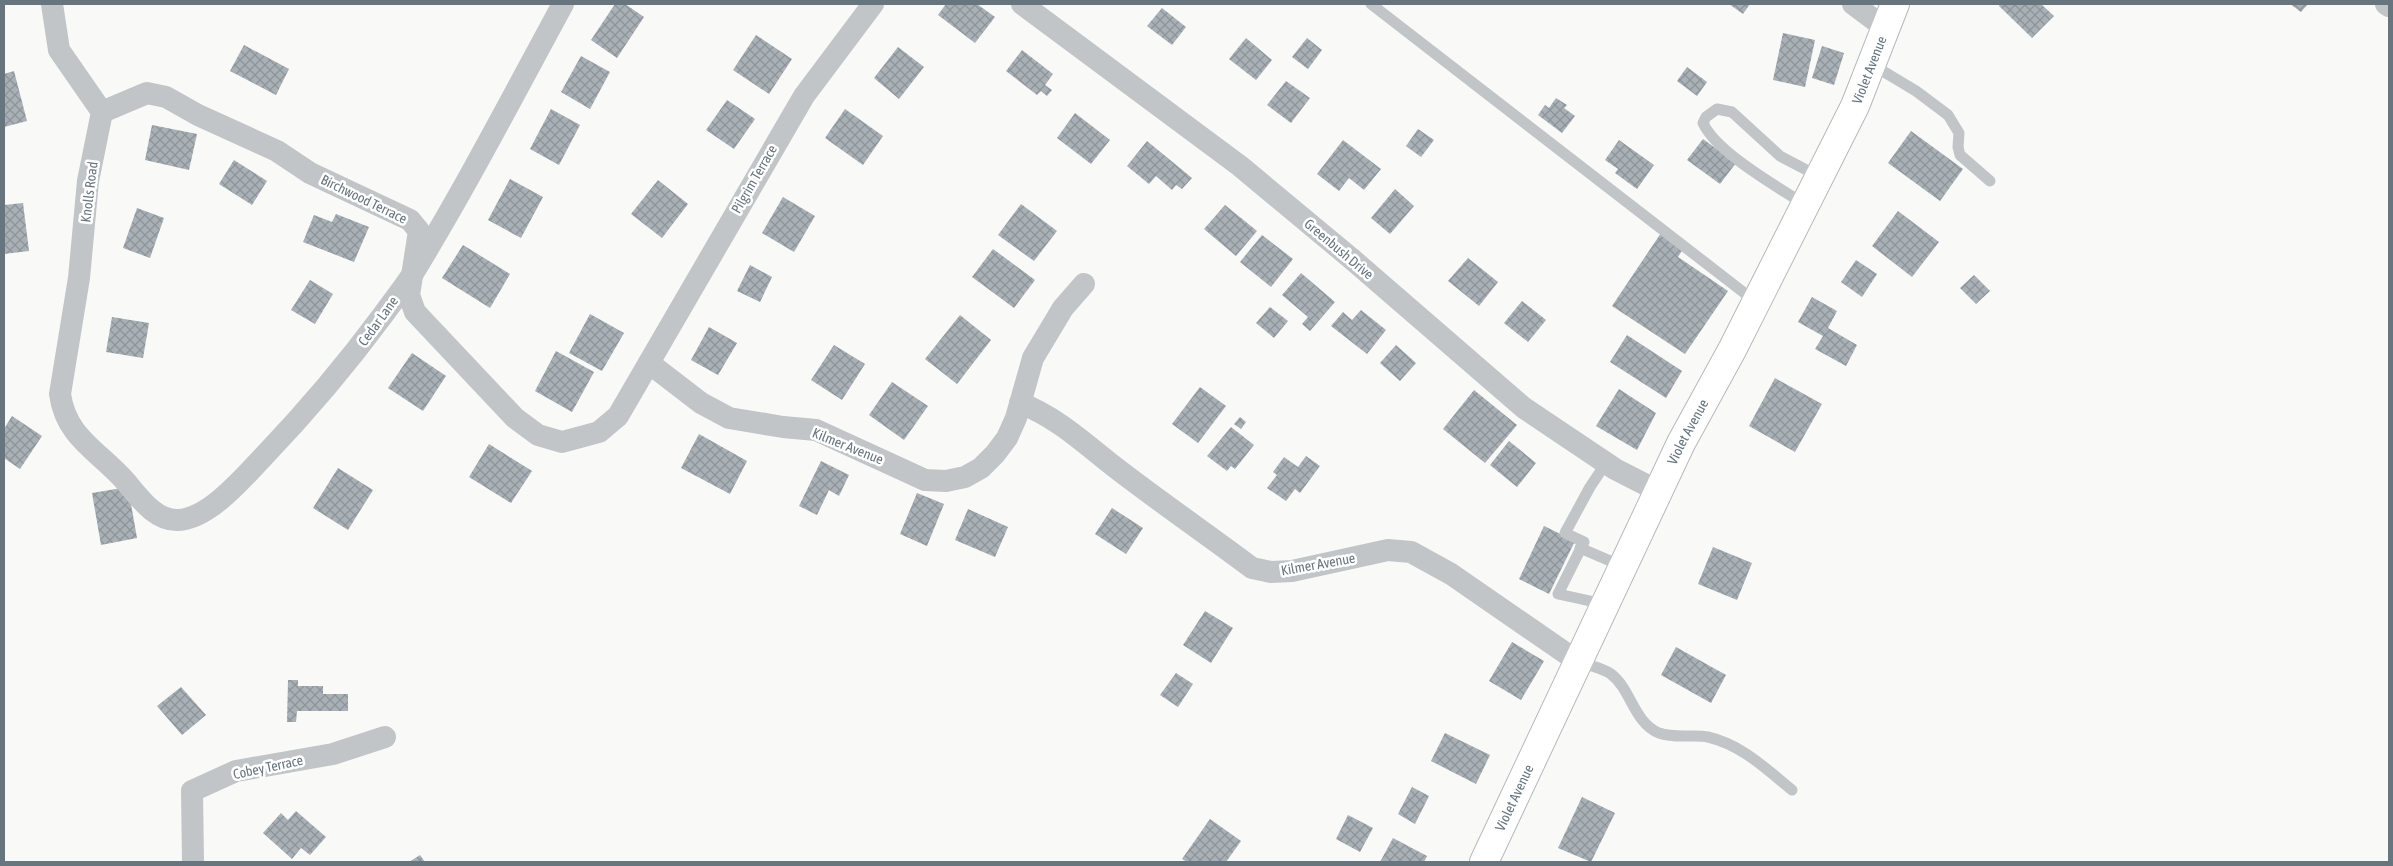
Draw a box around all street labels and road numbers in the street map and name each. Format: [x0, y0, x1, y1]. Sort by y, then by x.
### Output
street label: Violet Avenue [1849, 34, 1890, 106]
street label: Pilgrim Terrace [728, 142, 780, 216]
street label: Knolls Road [77, 161, 101, 223]
street label: Birchwood Terrace [318, 171, 410, 227]
street label: Greenbush Drive [1301, 215, 1377, 283]
street label: Cedar Lane [355, 293, 401, 349]
street label: Violet Avenue [1664, 396, 1711, 467]
street label: Kilmer Avenue [810, 425, 886, 467]
street label: Kilmer Avenue [1280, 550, 1356, 578]
street label: Cobey Terrace [232, 752, 304, 782]
street label: Violet Avenue [1492, 762, 1537, 833]

